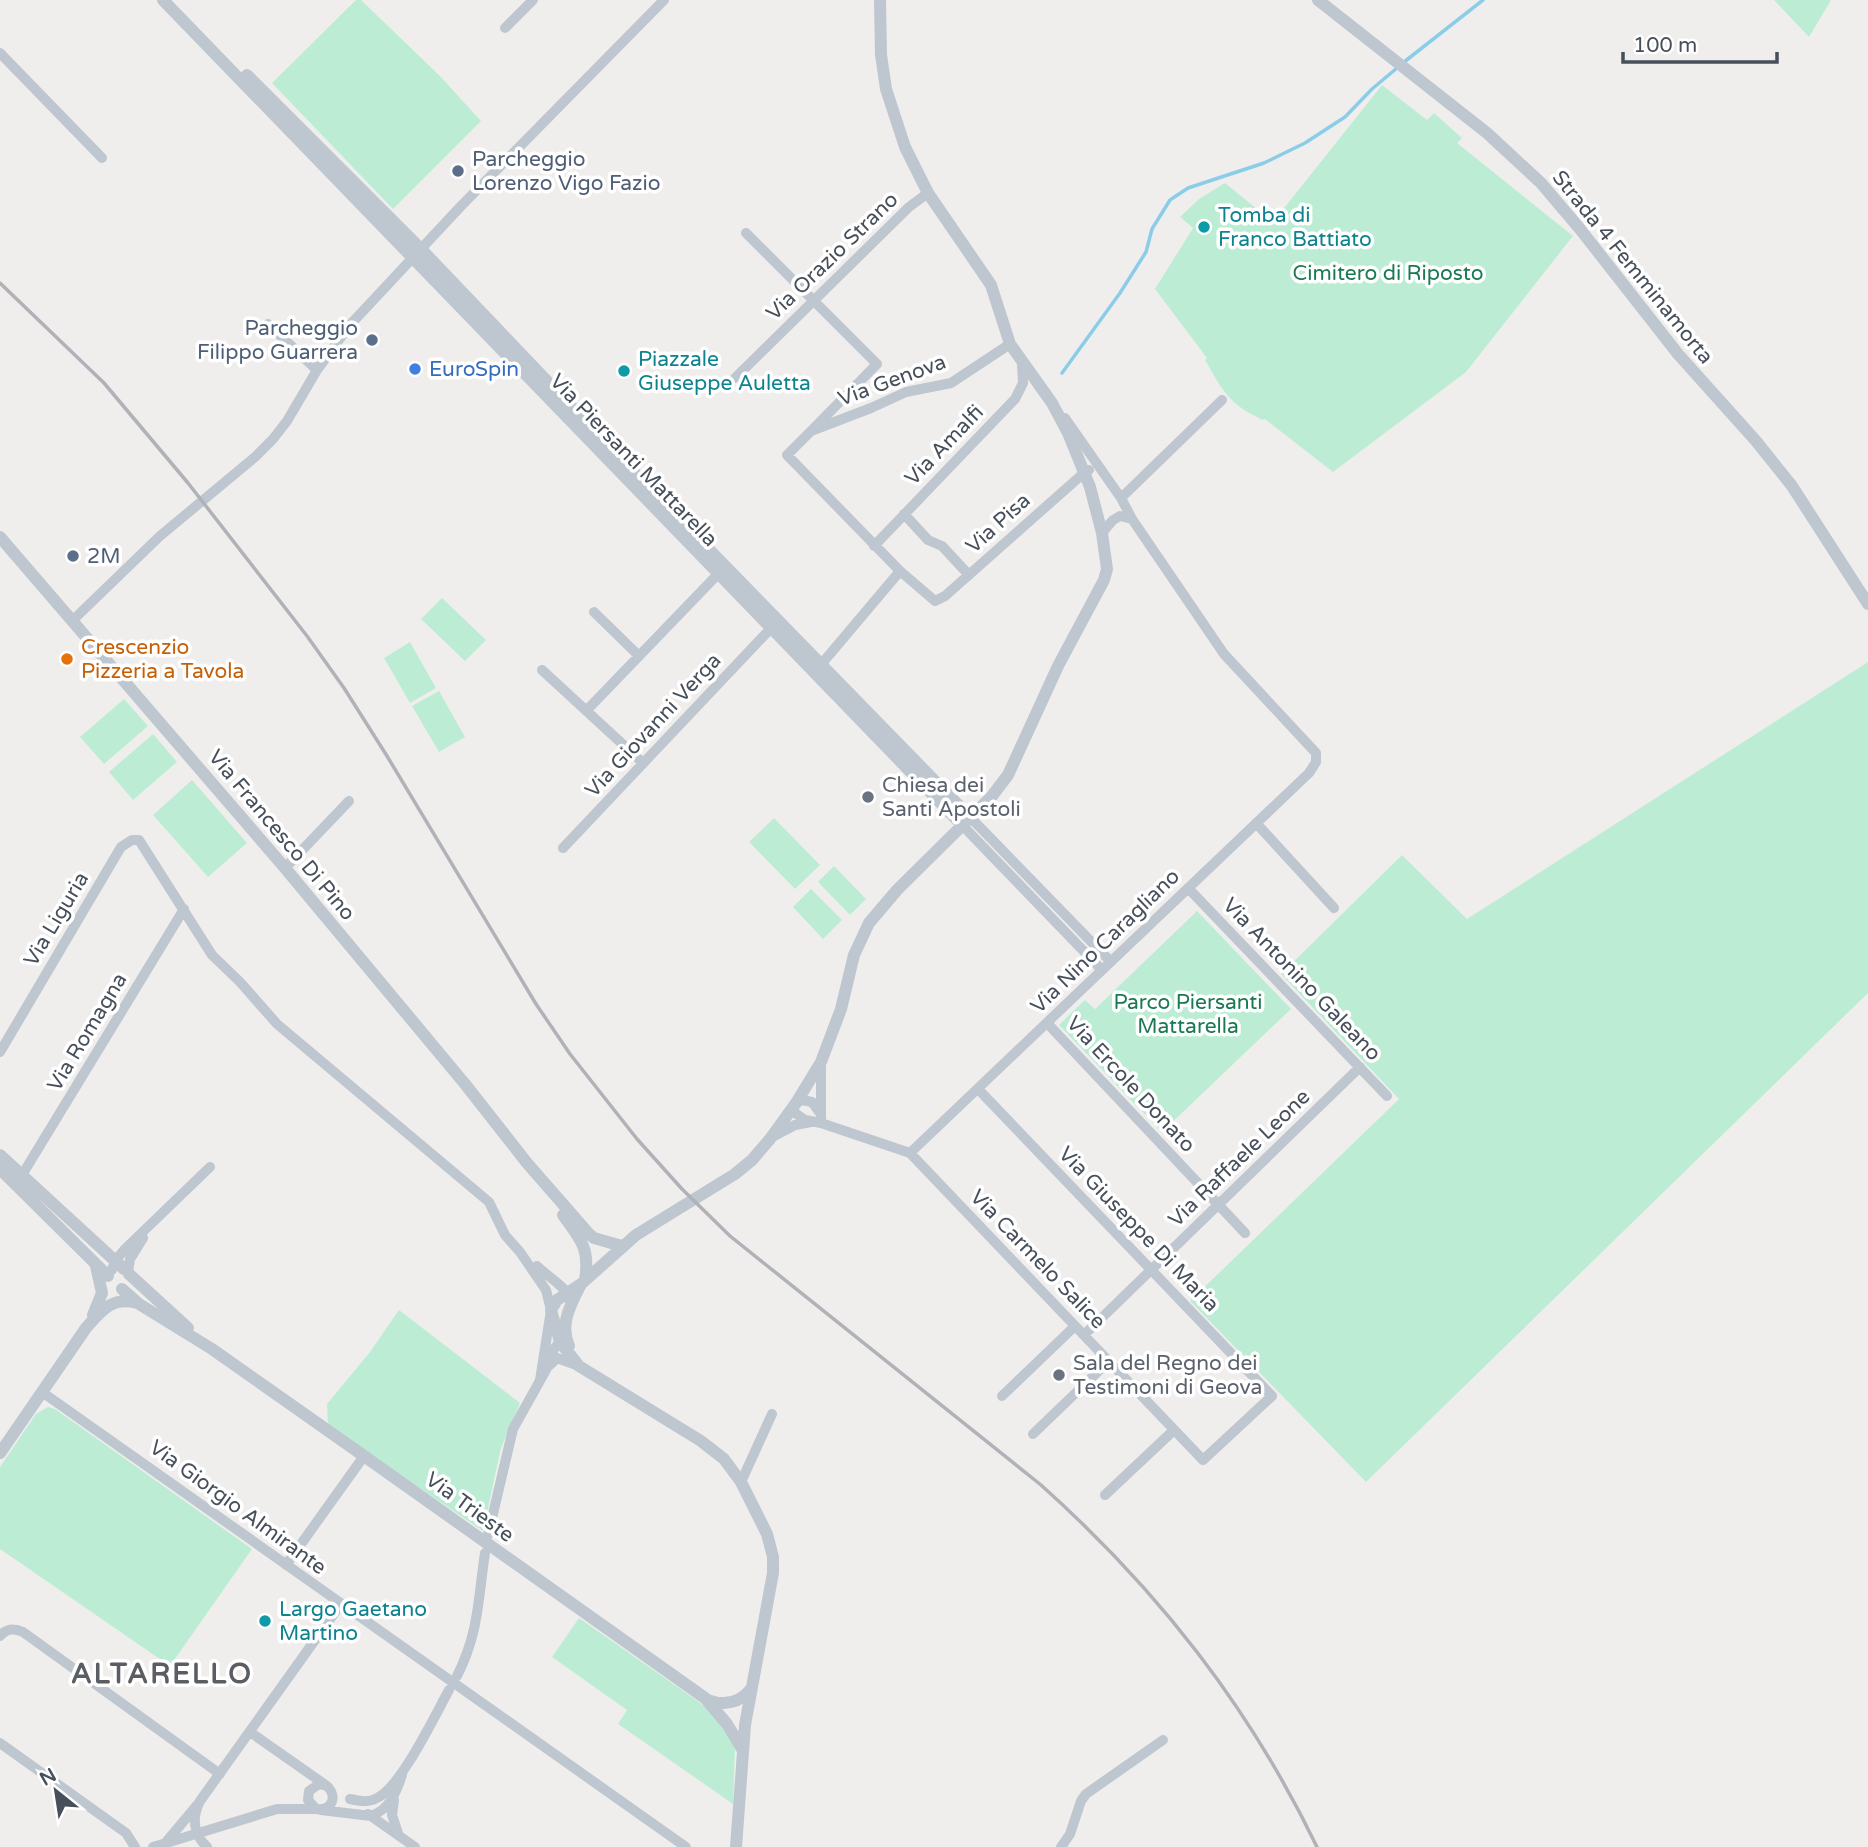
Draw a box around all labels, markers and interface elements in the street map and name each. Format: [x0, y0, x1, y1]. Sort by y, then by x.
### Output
scale bar [1623, 21, 1777, 65]
text: 100 m [1633, 33, 1697, 58]
place label: Parcheggio Lorenzo Vigo Fazio [472, 147, 660, 196]
marker: Parcheggio Lorenzo Vigo Fazio [450, 163, 466, 179]
street label: Strada 4 Femminamorta [1547, 166, 1718, 369]
street label: Via Orazio Strano [761, 187, 903, 326]
place label: Tomba di Franco Battiato [1218, 203, 1372, 252]
marker: Tomba di Franco Battiato [1196, 219, 1212, 235]
park label: Cimitero di Riposto [1293, 261, 1483, 286]
place label: Parcheggio Filippo Guarrera [197, 316, 358, 365]
marker: Parcheggio Filippo Guarrera [364, 332, 380, 348]
place label: Piazzale Giuseppe Auletta [638, 347, 811, 396]
street label: Via Genova [835, 349, 949, 412]
place label: EuroSpin [429, 357, 519, 382]
marker: EuroSpin [407, 361, 423, 377]
marker: Piazzale Giuseppe Auletta [616, 363, 632, 379]
street label: Via Piersanti Mattarella [545, 369, 723, 552]
street label: Via Amalfi [900, 400, 989, 491]
street label: Via Pisa [961, 488, 1036, 559]
place label: 2M [87, 544, 120, 569]
marker: 2M [65, 548, 81, 564]
place label: Crescenzio Pizzeria a Tavola [81, 635, 244, 684]
street label: Via Giovanni Verga [580, 648, 727, 803]
marker: Crescenzio Pizzeria a Tavola [59, 651, 75, 667]
street label: Via Francesco Di Pino [203, 745, 360, 926]
place label: Chiesa dei Santi Apostoli [882, 773, 1021, 822]
marker: Chiesa dei Santi Apostoli [860, 789, 876, 805]
street label: Via Nino Caragliano [1026, 864, 1185, 1019]
street label: Via Liguria [19, 868, 94, 971]
street label: Via Antonino Galeano [1217, 893, 1386, 1066]
street label: Via Romagna [42, 969, 133, 1096]
park label: Parco Piersanti Mattarella [1113, 990, 1263, 1039]
street label: Via Ercole Donato [1061, 1011, 1200, 1158]
street label: Via Raffaele Leone [1163, 1084, 1315, 1232]
street label: Via Giuseppe Di Maria [1053, 1142, 1224, 1317]
street label: Via Carmelo Salice [965, 1184, 1111, 1334]
place label: Sala del Regno dei Testimoni di Geova [1073, 1351, 1262, 1400]
marker: Sala del Regno dei Testimoni di Geova [1051, 1367, 1067, 1383]
street label: Via Giorgio Almirante [144, 1435, 331, 1580]
street label: Via Trieste [421, 1467, 519, 1548]
place label: Largo Gaetano Martino [279, 1597, 427, 1646]
marker: Largo Gaetano Martino [257, 1613, 273, 1629]
district label: ALTARELLO [71, 1657, 253, 1691]
north arrow [21, 1756, 91, 1826]
text: N [36, 1764, 60, 1790]

